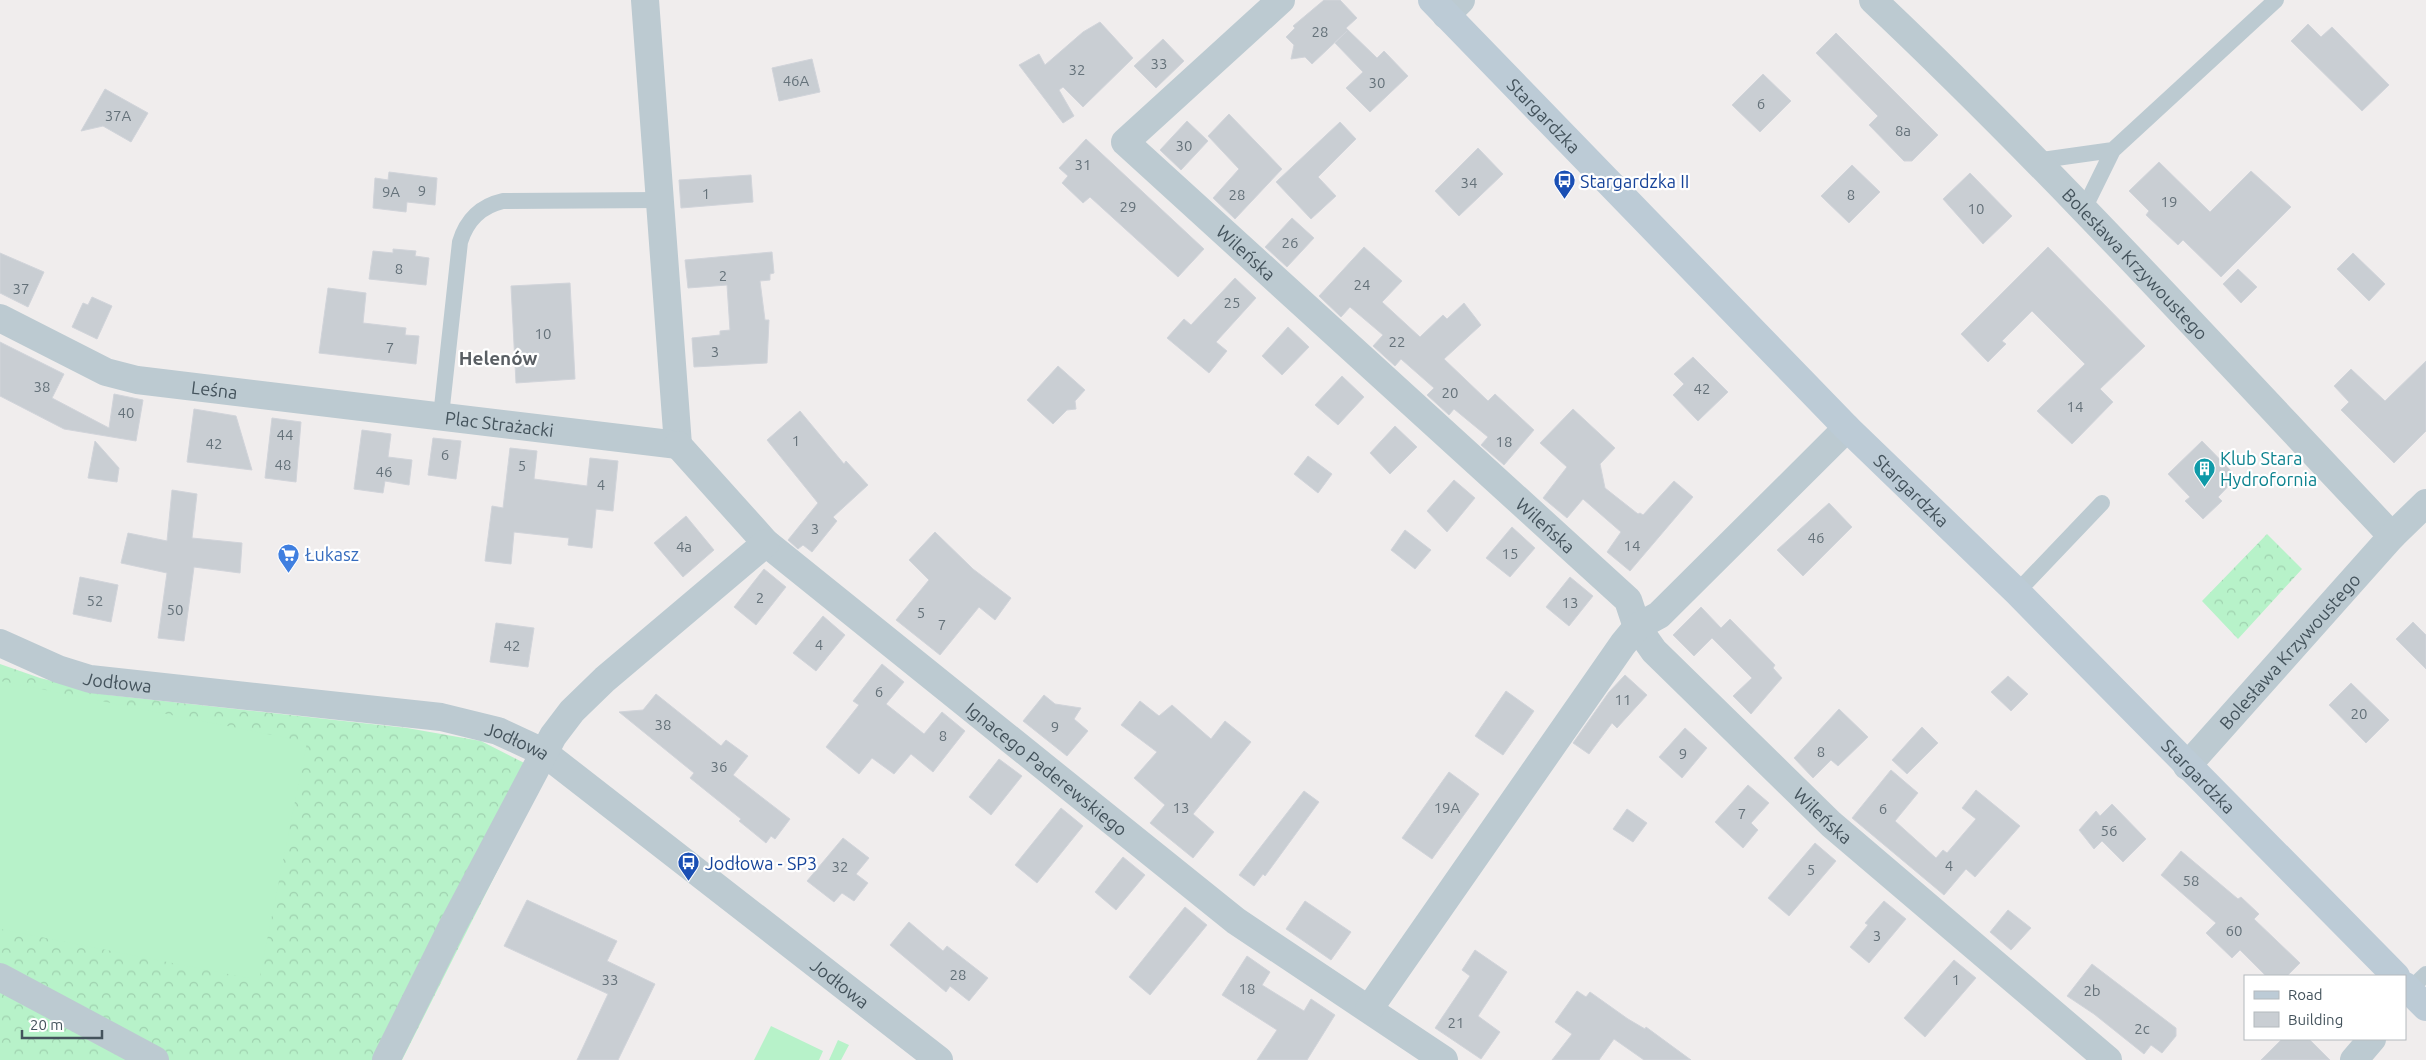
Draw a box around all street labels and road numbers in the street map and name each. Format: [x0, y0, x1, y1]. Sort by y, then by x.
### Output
street label: Stargardzka [1503, 74, 1585, 157]
street label: Bolesława Krzywoustego [2059, 184, 2212, 343]
street label: Wileńska [1213, 221, 1280, 284]
street label: Leśna [190, 377, 239, 402]
street label: Plac Strażacki [444, 407, 555, 440]
street label: Stargardzka [1870, 450, 1953, 531]
street label: Wileńska [1512, 493, 1579, 557]
street label: Bolesława Krzywoustego [2215, 569, 2364, 733]
street label: Jodłowa [81, 668, 153, 696]
street label: Ignacego Paderewskiego [962, 698, 1131, 840]
street label: Jodłowa [483, 718, 554, 763]
street label: Stargardzka [2158, 735, 2240, 817]
street label: Wileńska [1790, 783, 1856, 848]
street label: Jodłowa [807, 954, 873, 1012]

